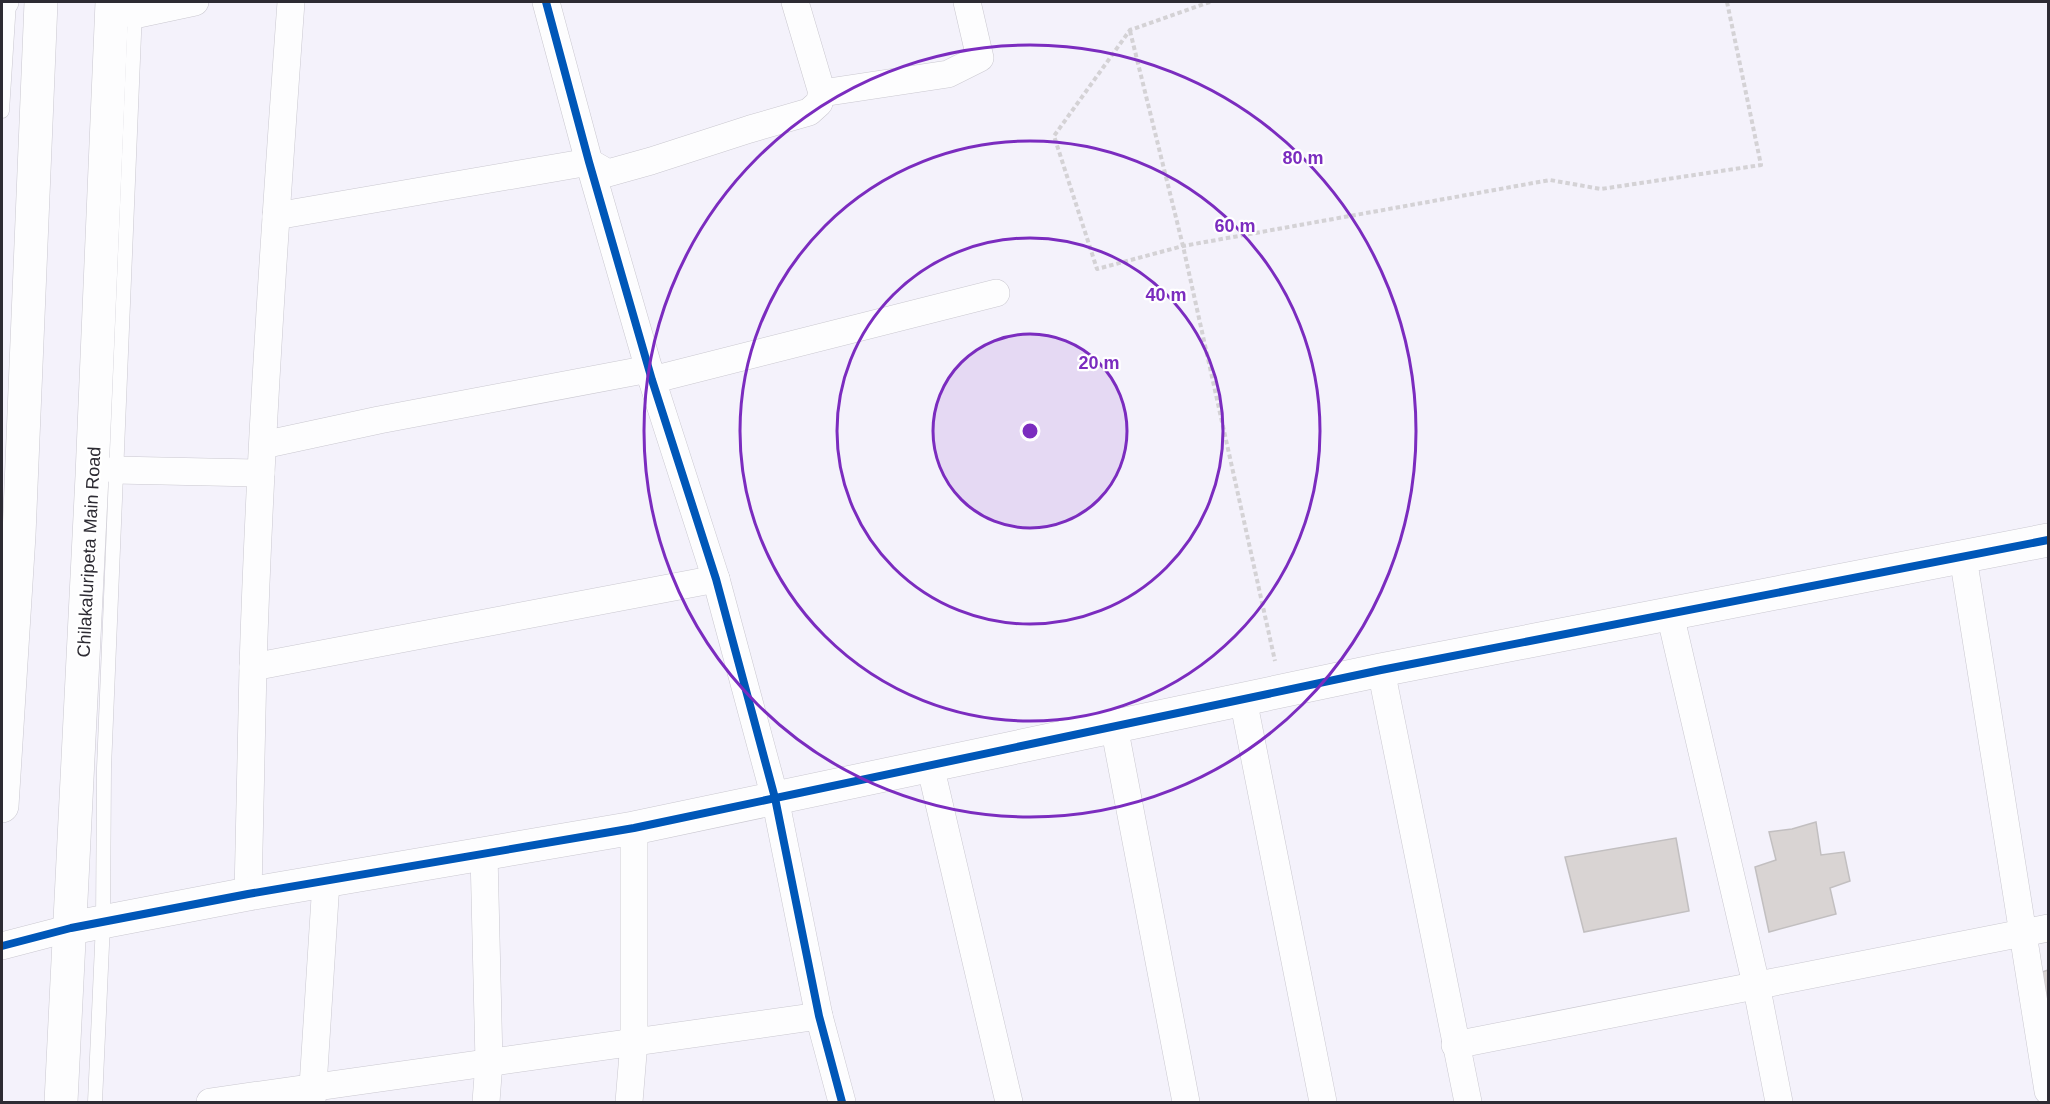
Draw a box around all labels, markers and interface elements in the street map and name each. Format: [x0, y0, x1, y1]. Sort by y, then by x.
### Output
text: 80 m [1282, 148, 1324, 168]
text: 60 m [1214, 216, 1256, 236]
text: 40 m [1145, 285, 1187, 305]
text: 20 m [1078, 353, 1120, 373]
centre of rings [1020, 421, 1040, 441]
street label: Chilakaluripeta Main Road [73, 446, 105, 658]

